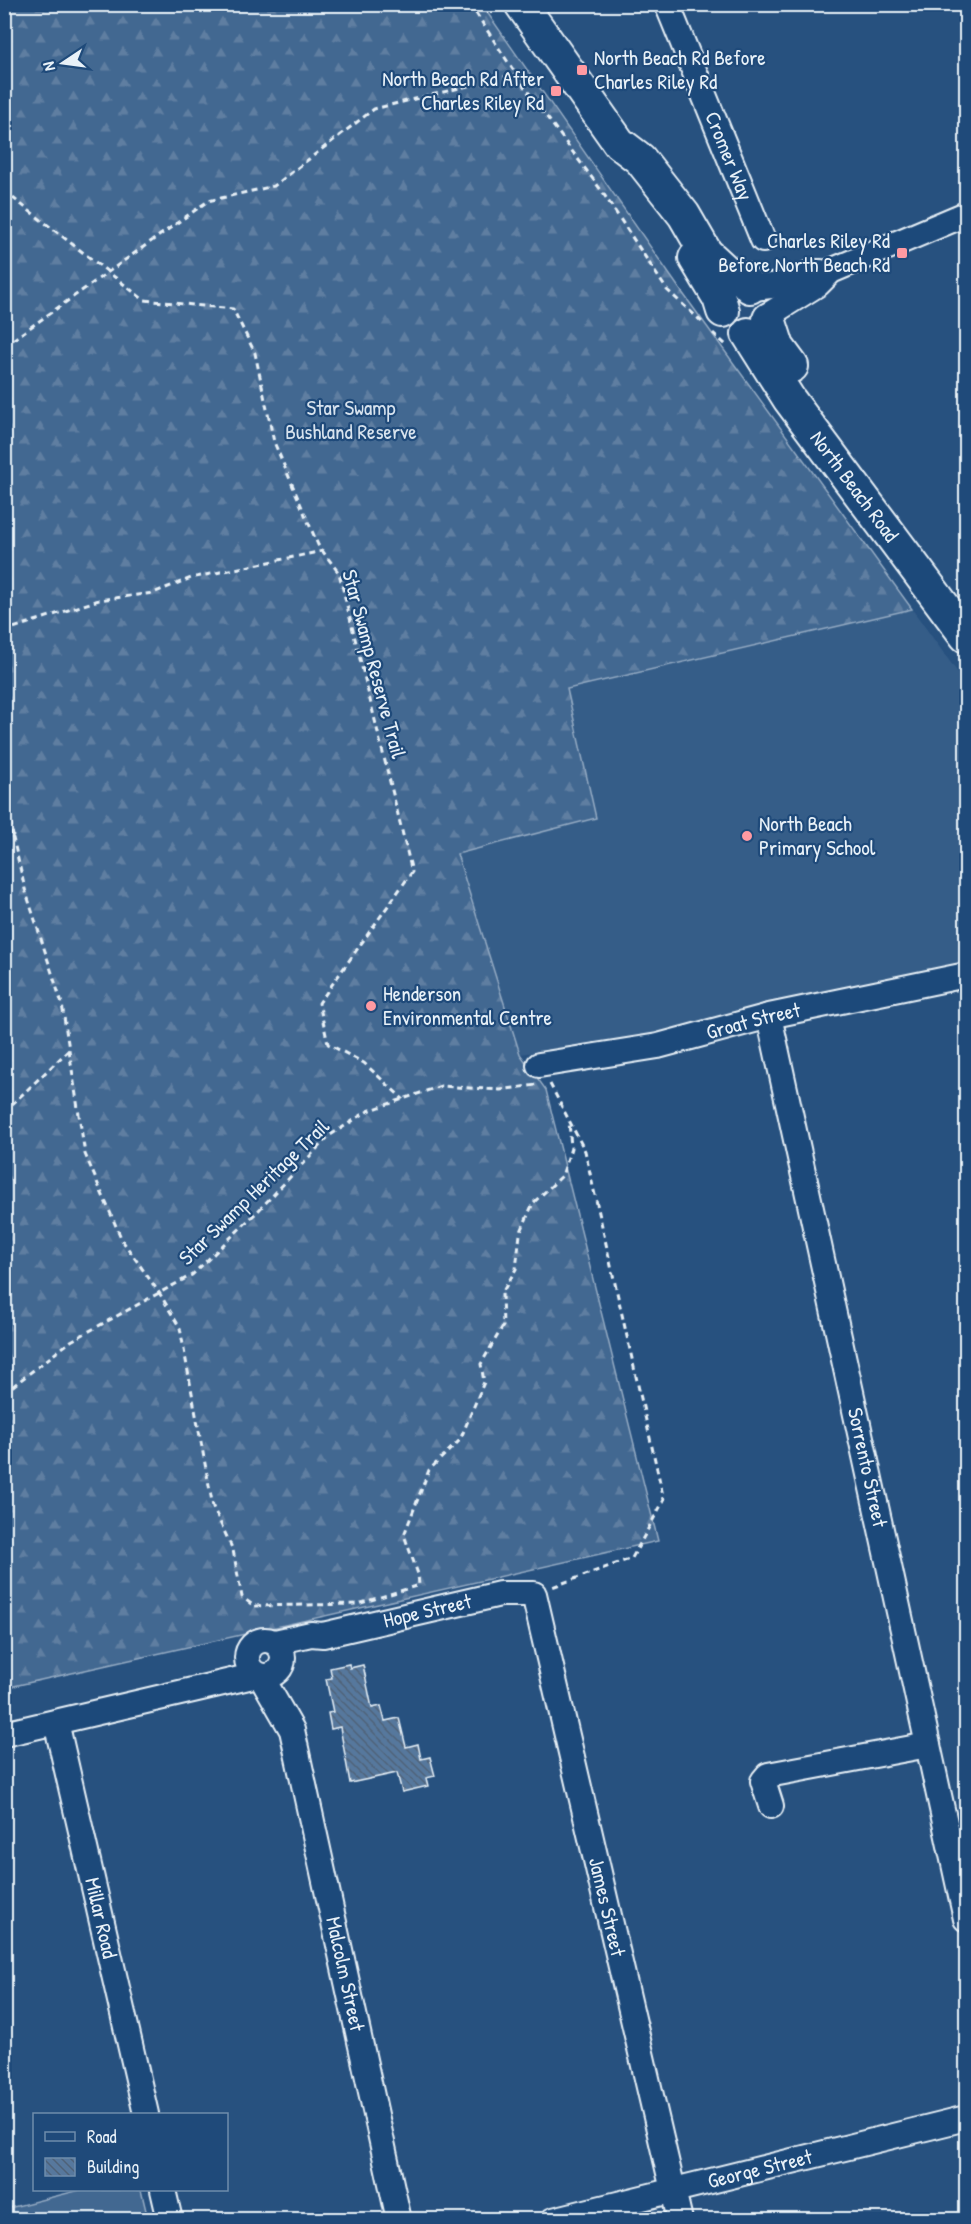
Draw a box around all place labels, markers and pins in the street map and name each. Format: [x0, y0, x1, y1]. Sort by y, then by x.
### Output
place label: North Beach Rd Before Charles Riley Rd [594, 43, 766, 96]
marker: North Beach Rd Before Charles Riley Rd [575, 63, 589, 77]
place label: North Beach Rd After Charles Riley Rd [382, 64, 544, 117]
marker: North Beach Rd After Charles Riley Rd [549, 84, 563, 98]
place label: Charles Riley Rd Before North Beach Rd [718, 226, 890, 279]
marker: Charles Riley Rd Before North Beach Rd [895, 246, 909, 260]
place label: North Beach Primary School [759, 809, 876, 862]
marker: North Beach Primary School [740, 829, 754, 843]
place label: Henderson Environmental Centre [383, 979, 552, 1032]
marker: Henderson Environmental Centre [364, 999, 378, 1013]

